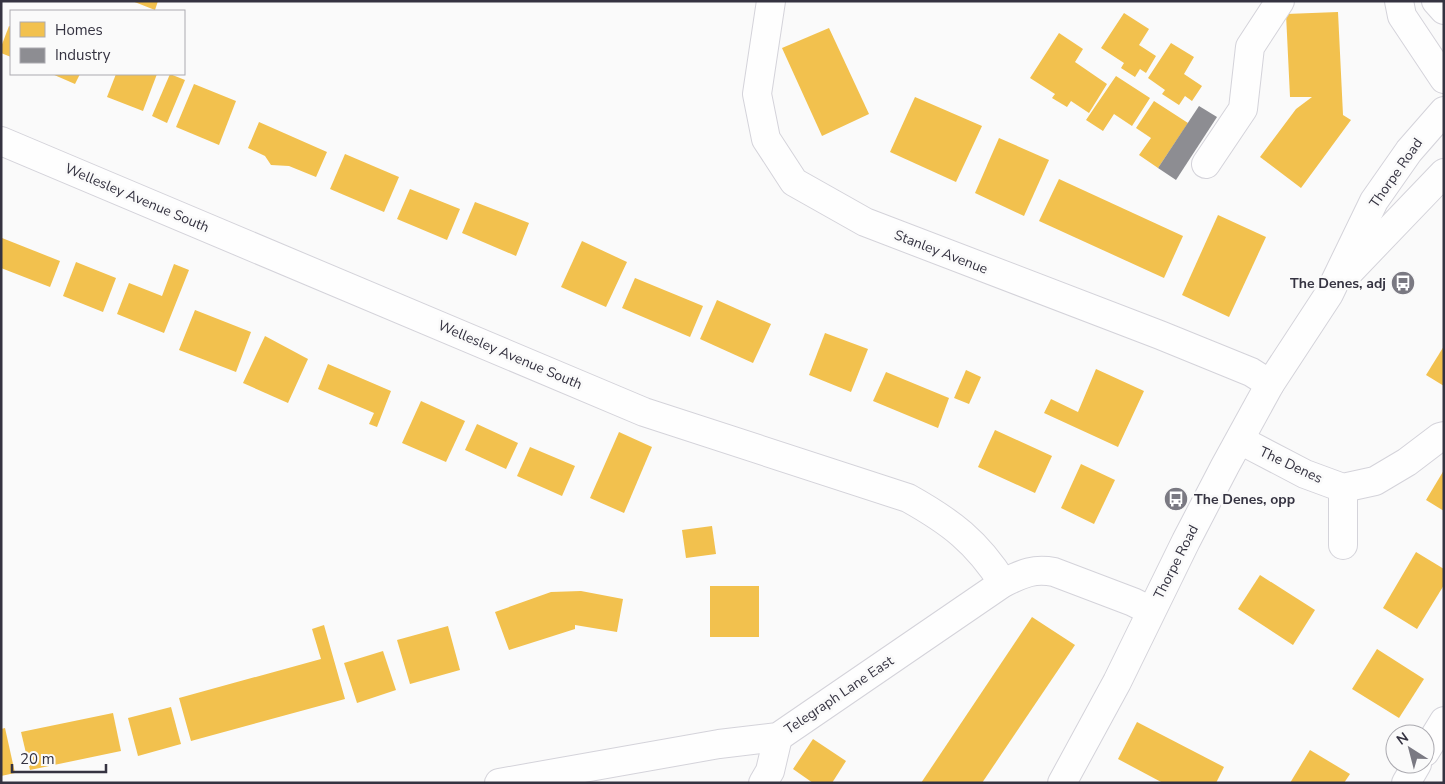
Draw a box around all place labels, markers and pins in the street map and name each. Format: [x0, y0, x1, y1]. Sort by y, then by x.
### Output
bus stop icon: The Denes, adj [1390, 270, 1416, 296]
place label: The Denes, adj [1290, 274, 1386, 293]
bus stop icon: The Denes, opp [1163, 486, 1189, 512]
place label: The Denes, opp [1194, 490, 1295, 509]

